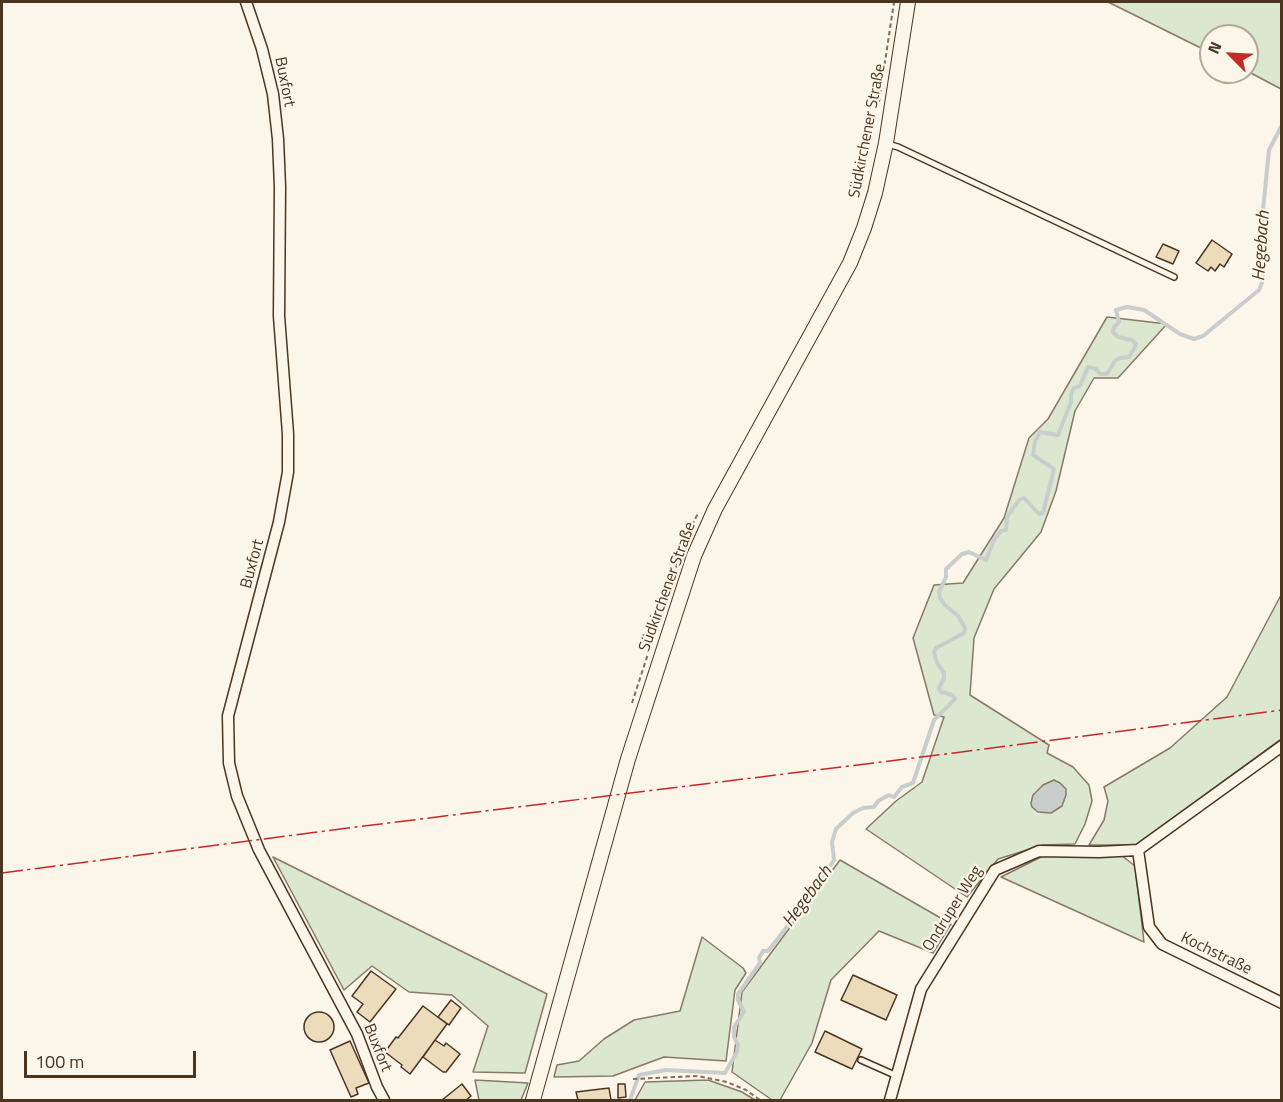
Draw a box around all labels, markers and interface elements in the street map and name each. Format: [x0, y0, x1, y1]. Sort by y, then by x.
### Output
north arrow [1199, 24, 1259, 84]
text: N [1201, 38, 1228, 57]
street label: Buxfort [270, 55, 298, 109]
street label: Südkirchener Straße [846, 62, 890, 200]
water label: Hegebach [1249, 210, 1275, 282]
street label: Südkirchener Straße [636, 520, 700, 654]
street label: Buxfort [237, 537, 269, 591]
water label: Hegebach [779, 862, 837, 932]
street label: Ondruper Weg [919, 863, 987, 955]
street label: Kochstraße [1177, 929, 1255, 979]
street label: Buxfort [359, 1021, 395, 1075]
scale bar [27, 1039, 200, 1077]
text: 100 m [35, 1048, 84, 1075]

